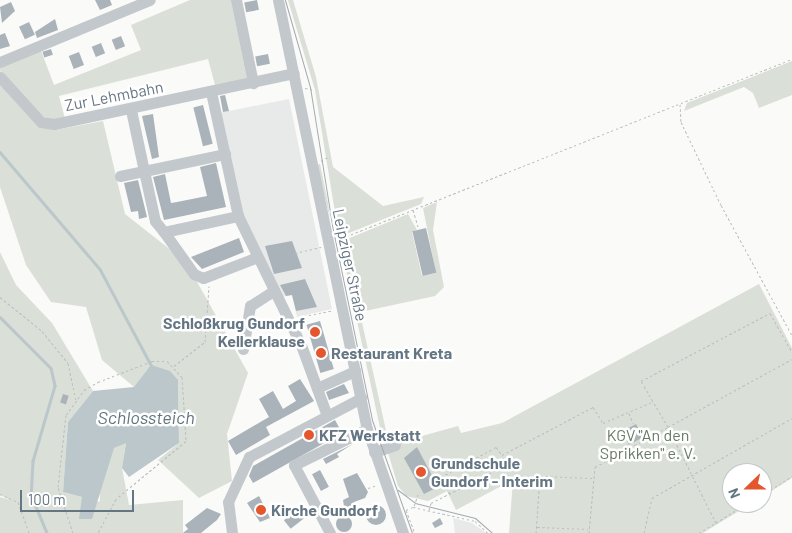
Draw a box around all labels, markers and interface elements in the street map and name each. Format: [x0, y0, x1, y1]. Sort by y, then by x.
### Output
street label: Zur Lehmbahn [63, 77, 165, 115]
street label: Leipziger Straße [329, 207, 371, 323]
place label: Schloßkrug Gundorf Kellerklause [163, 313, 305, 351]
marker: Schloßkrug Gundorf Kellerklause [309, 326, 321, 338]
place label: Restaurant Kreta [331, 343, 452, 363]
marker: Restaurant Kreta [315, 347, 327, 359]
water label: Schlossteich [97, 406, 195, 428]
place label: KFZ Werkstatt [319, 425, 421, 445]
park label: KGV "An den Sprikken" e. V. [600, 425, 696, 463]
marker: KFZ Werkstatt [303, 429, 315, 441]
place label: Grundschule Gundorf - Interim [431, 453, 553, 491]
north arrow [722, 463, 772, 513]
marker: Grundschule Gundorf - Interim [415, 466, 427, 478]
scale bar [22, 480, 136, 512]
text: N [724, 486, 743, 501]
text: 100 m [28, 490, 66, 508]
place label: Kirche Gundorf [271, 500, 378, 520]
marker: Kirche Gundorf [255, 504, 267, 516]

